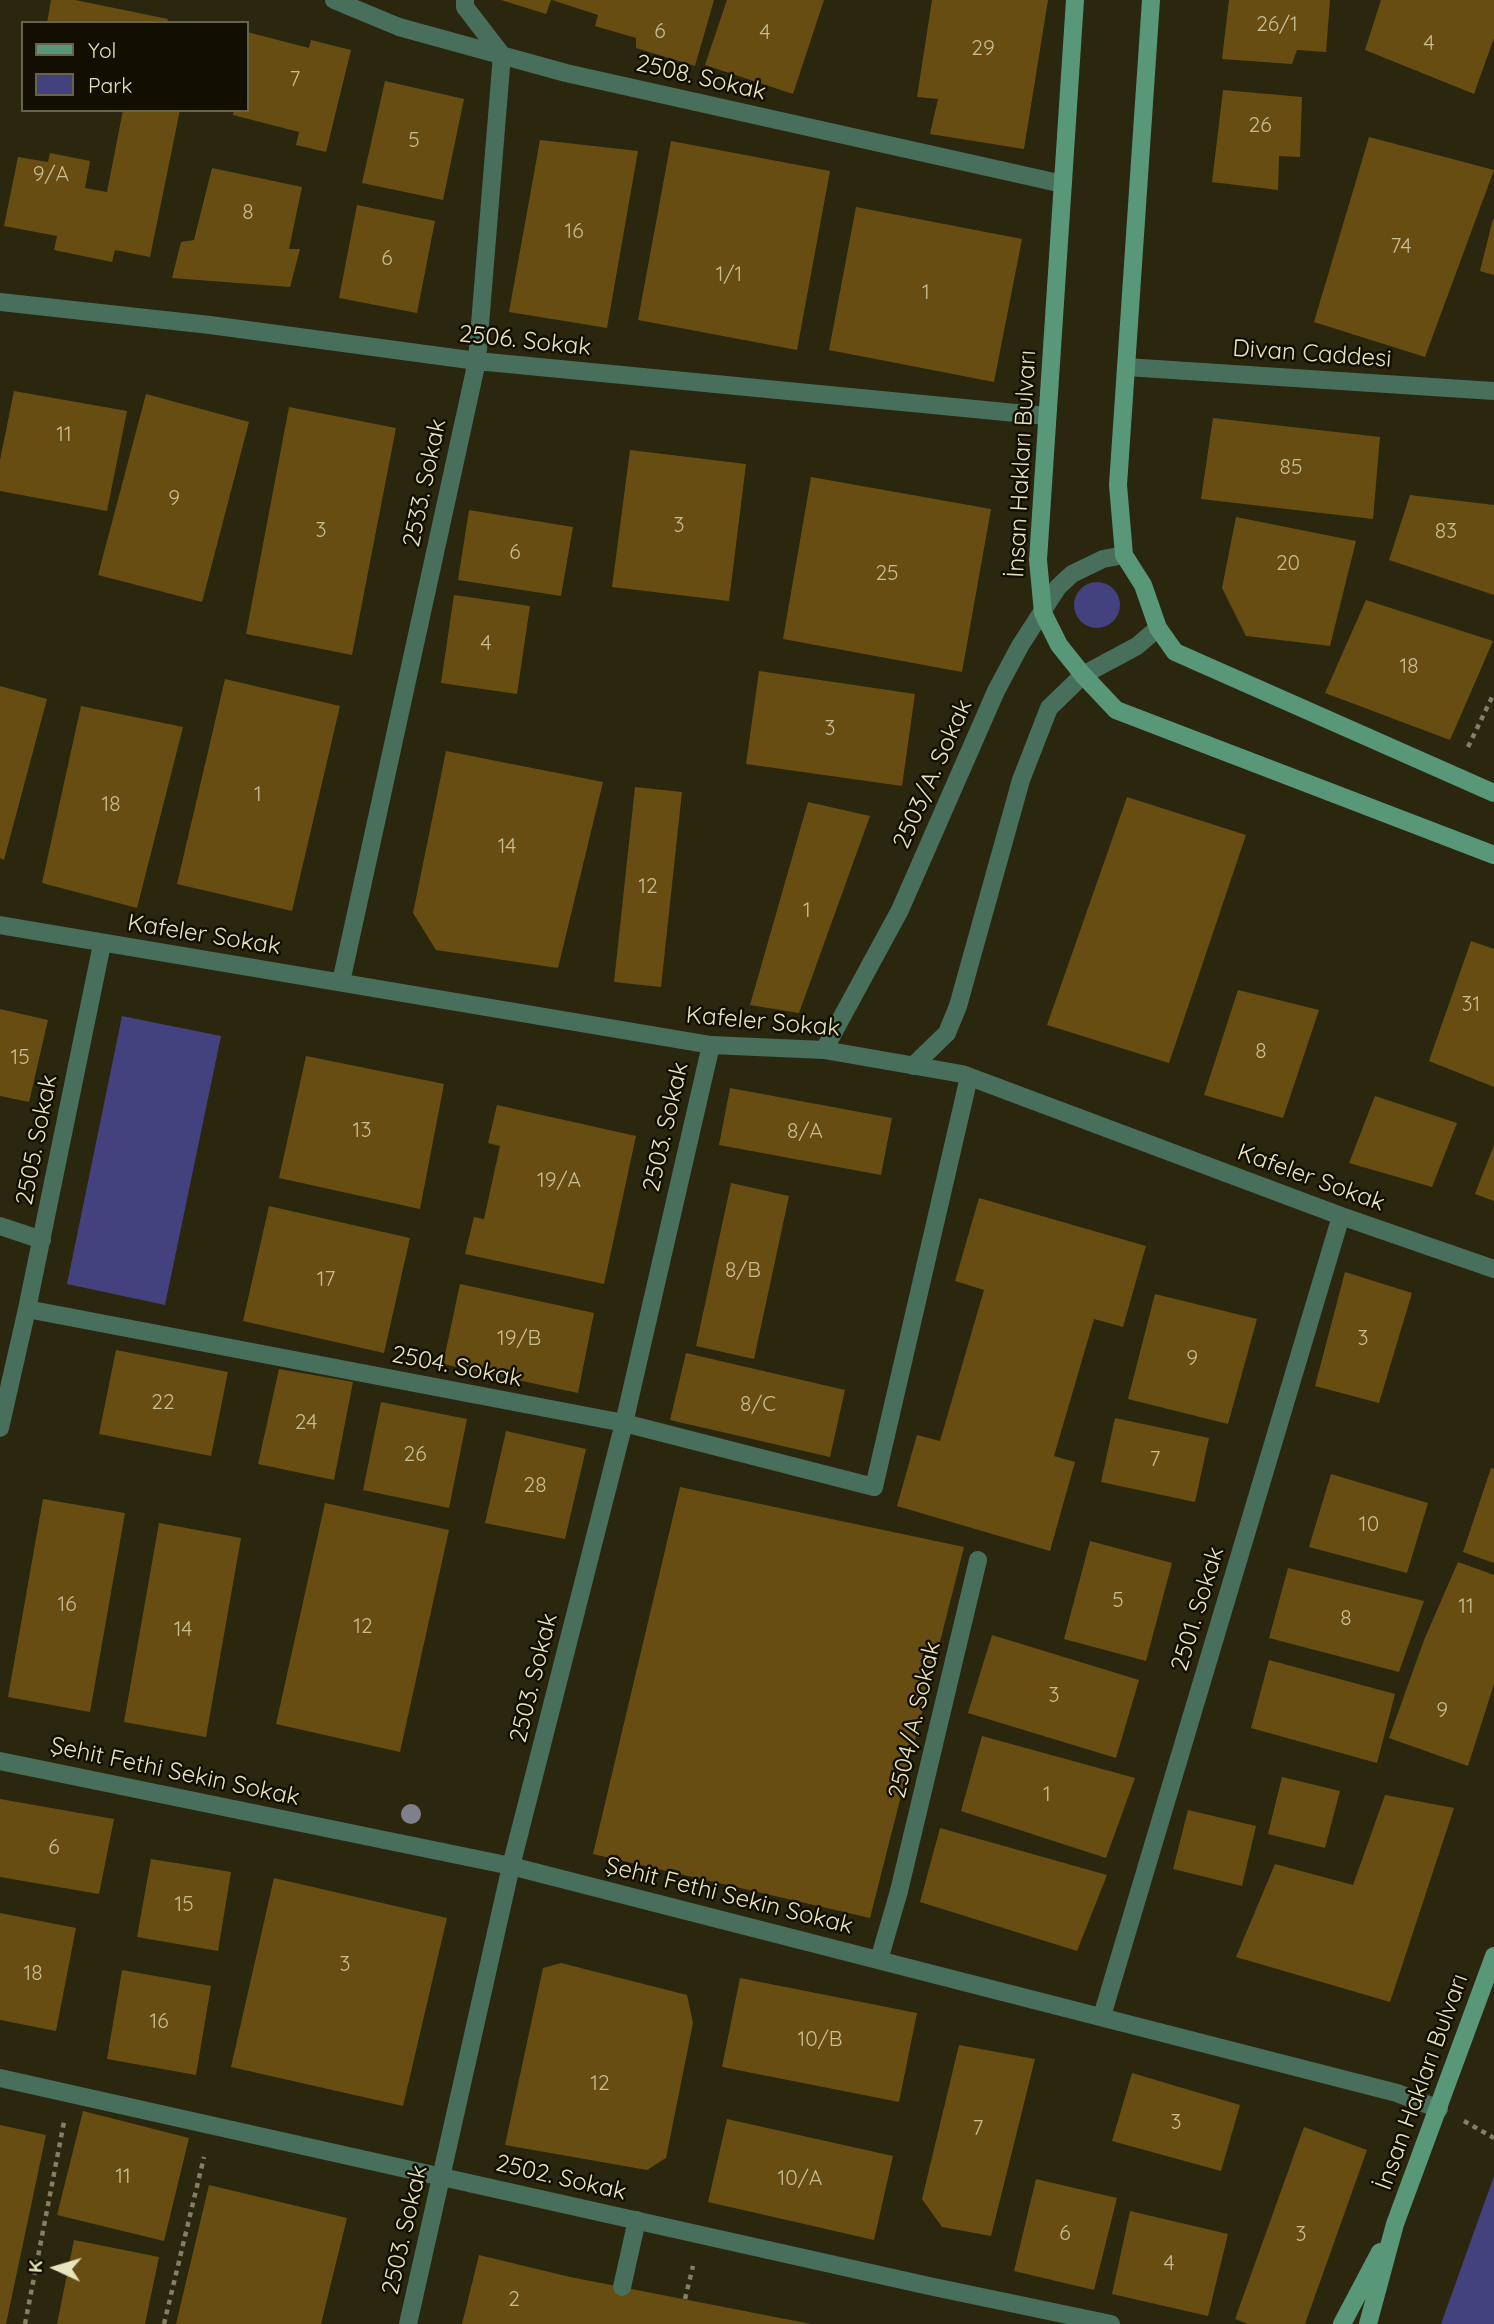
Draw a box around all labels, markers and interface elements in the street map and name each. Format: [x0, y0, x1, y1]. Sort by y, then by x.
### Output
house number: 26/1 [1256, 12, 1298, 38]
house number: 6 [654, 19, 666, 45]
house number: 4 [759, 20, 771, 46]
legend [21, 21, 248, 112]
house number: 4 [1423, 31, 1435, 57]
house number: 29 [971, 36, 995, 62]
text: Yol [88, 37, 116, 63]
street label: 2508. Sokak [633, 49, 769, 107]
house number: 7 [290, 67, 300, 93]
text: Park [88, 72, 132, 98]
house number: 26 [1249, 113, 1271, 139]
house number: 5 [408, 128, 420, 154]
house number: 9/A [33, 162, 69, 188]
house number: 8 [242, 200, 254, 226]
house number: 16 [564, 219, 584, 245]
house number: 74 [1391, 234, 1411, 260]
house number: 6 [381, 246, 393, 272]
house number: 1/1 [716, 262, 742, 288]
house number: 1 [922, 280, 930, 306]
street label: 2506. Sokak [458, 320, 592, 362]
street label: Divan Caddesi [1232, 334, 1392, 374]
street label: İnsan Hakları Bulvarı [1002, 350, 1042, 578]
street label: 2533. Sokak [397, 416, 453, 550]
house number: 11 [56, 422, 72, 448]
house number: 85 [1280, 455, 1302, 481]
house number: 9 [168, 486, 180, 512]
house number: 3 [673, 513, 685, 539]
house number: 3 [315, 518, 327, 544]
house number: 83 [1435, 519, 1457, 545]
house number: 6 [509, 540, 521, 566]
house number: 20 [1276, 551, 1300, 577]
house number: 25 [875, 561, 899, 587]
house number: 4 [480, 631, 492, 657]
house number: 18 [1399, 654, 1419, 680]
street label: 2503/A. Sokak [887, 695, 979, 853]
house number: 3 [824, 716, 836, 742]
house number: 1 [254, 782, 262, 808]
house number: 18 [101, 792, 121, 818]
house number: 14 [498, 834, 516, 860]
house number: 12 [638, 874, 658, 900]
house number: 1 [803, 898, 811, 924]
street label: Kafeler Sokak [125, 909, 283, 961]
house number: 31 [1462, 992, 1480, 1018]
street label: Kafeler Sokak [685, 1001, 841, 1043]
house number: 8 [1255, 1039, 1267, 1065]
house number: 15 [10, 1045, 30, 1071]
street label: 2503. Sokak [637, 1059, 695, 1195]
street label: 2505. Sokak [10, 1072, 64, 1208]
house number: 13 [353, 1118, 371, 1144]
house number: 8/A [787, 1119, 823, 1145]
street label: Kafeler Sokak [1233, 1138, 1389, 1218]
house number: 19/A [537, 1168, 581, 1194]
house number: 8/B [725, 1258, 761, 1284]
house number: 17 [317, 1267, 335, 1293]
house number: 19/B [497, 1326, 541, 1352]
house number: 3 [1357, 1326, 1369, 1352]
street label: 2504. Sokak [389, 1340, 525, 1394]
house number: 9 [1186, 1346, 1198, 1372]
house number: 22 [151, 1390, 175, 1416]
house number: 8/C [740, 1392, 776, 1418]
house number: 24 [295, 1410, 317, 1436]
house number: 26 [404, 1442, 426, 1468]
house number: 7 [1150, 1447, 1160, 1473]
house number: 28 [524, 1473, 546, 1499]
house number: 10 [1359, 1512, 1379, 1538]
street label: 2501. Sokak [1165, 1543, 1231, 1675]
house number: 5 [1112, 1588, 1124, 1614]
house number: 16 [57, 1592, 77, 1618]
house number: 11 [1458, 1594, 1474, 1620]
house number: 8 [1340, 1606, 1352, 1632]
street label: 2503. Sokak [504, 1610, 564, 1746]
house number: 12 [353, 1614, 373, 1640]
house number: 14 [174, 1617, 192, 1643]
street label: 2504/A. Sokak [883, 1639, 947, 1801]
house number: 3 [1048, 1683, 1060, 1709]
house number: 9 [1436, 1698, 1448, 1724]
street label: Şehit Fethi Sekin Sokak [48, 1731, 302, 1813]
house number: 1 [1043, 1782, 1051, 1808]
house number: 6 [48, 1835, 60, 1861]
street label: Şehit Fethi Sekin Sokak [602, 1851, 856, 1941]
house number: 15 [174, 1892, 194, 1918]
house number: 3 [339, 1952, 351, 1978]
house number: 18 [23, 1961, 43, 1987]
street label: İnsan Hakları Bulvarı [1370, 1970, 1474, 2194]
house number: 16 [149, 2009, 169, 2035]
house number: 10/B [798, 2027, 842, 2053]
house number: 12 [590, 2071, 610, 2097]
house number: 3 [1170, 2110, 1182, 2136]
house number: 7 [973, 2116, 983, 2142]
street label: 2502. Sokak [493, 2149, 629, 2207]
street label: 2503. Sokak [376, 2162, 434, 2298]
house number: 11 [115, 2164, 131, 2190]
house number: 10/A [778, 2166, 822, 2192]
house number: 6 [1059, 2221, 1071, 2247]
house number: 3 [1295, 2222, 1307, 2248]
north arrow [21, 2233, 91, 2303]
house number: 4 [1163, 2251, 1175, 2277]
text: K [23, 2259, 47, 2274]
house number: 2 [508, 2287, 520, 2313]

